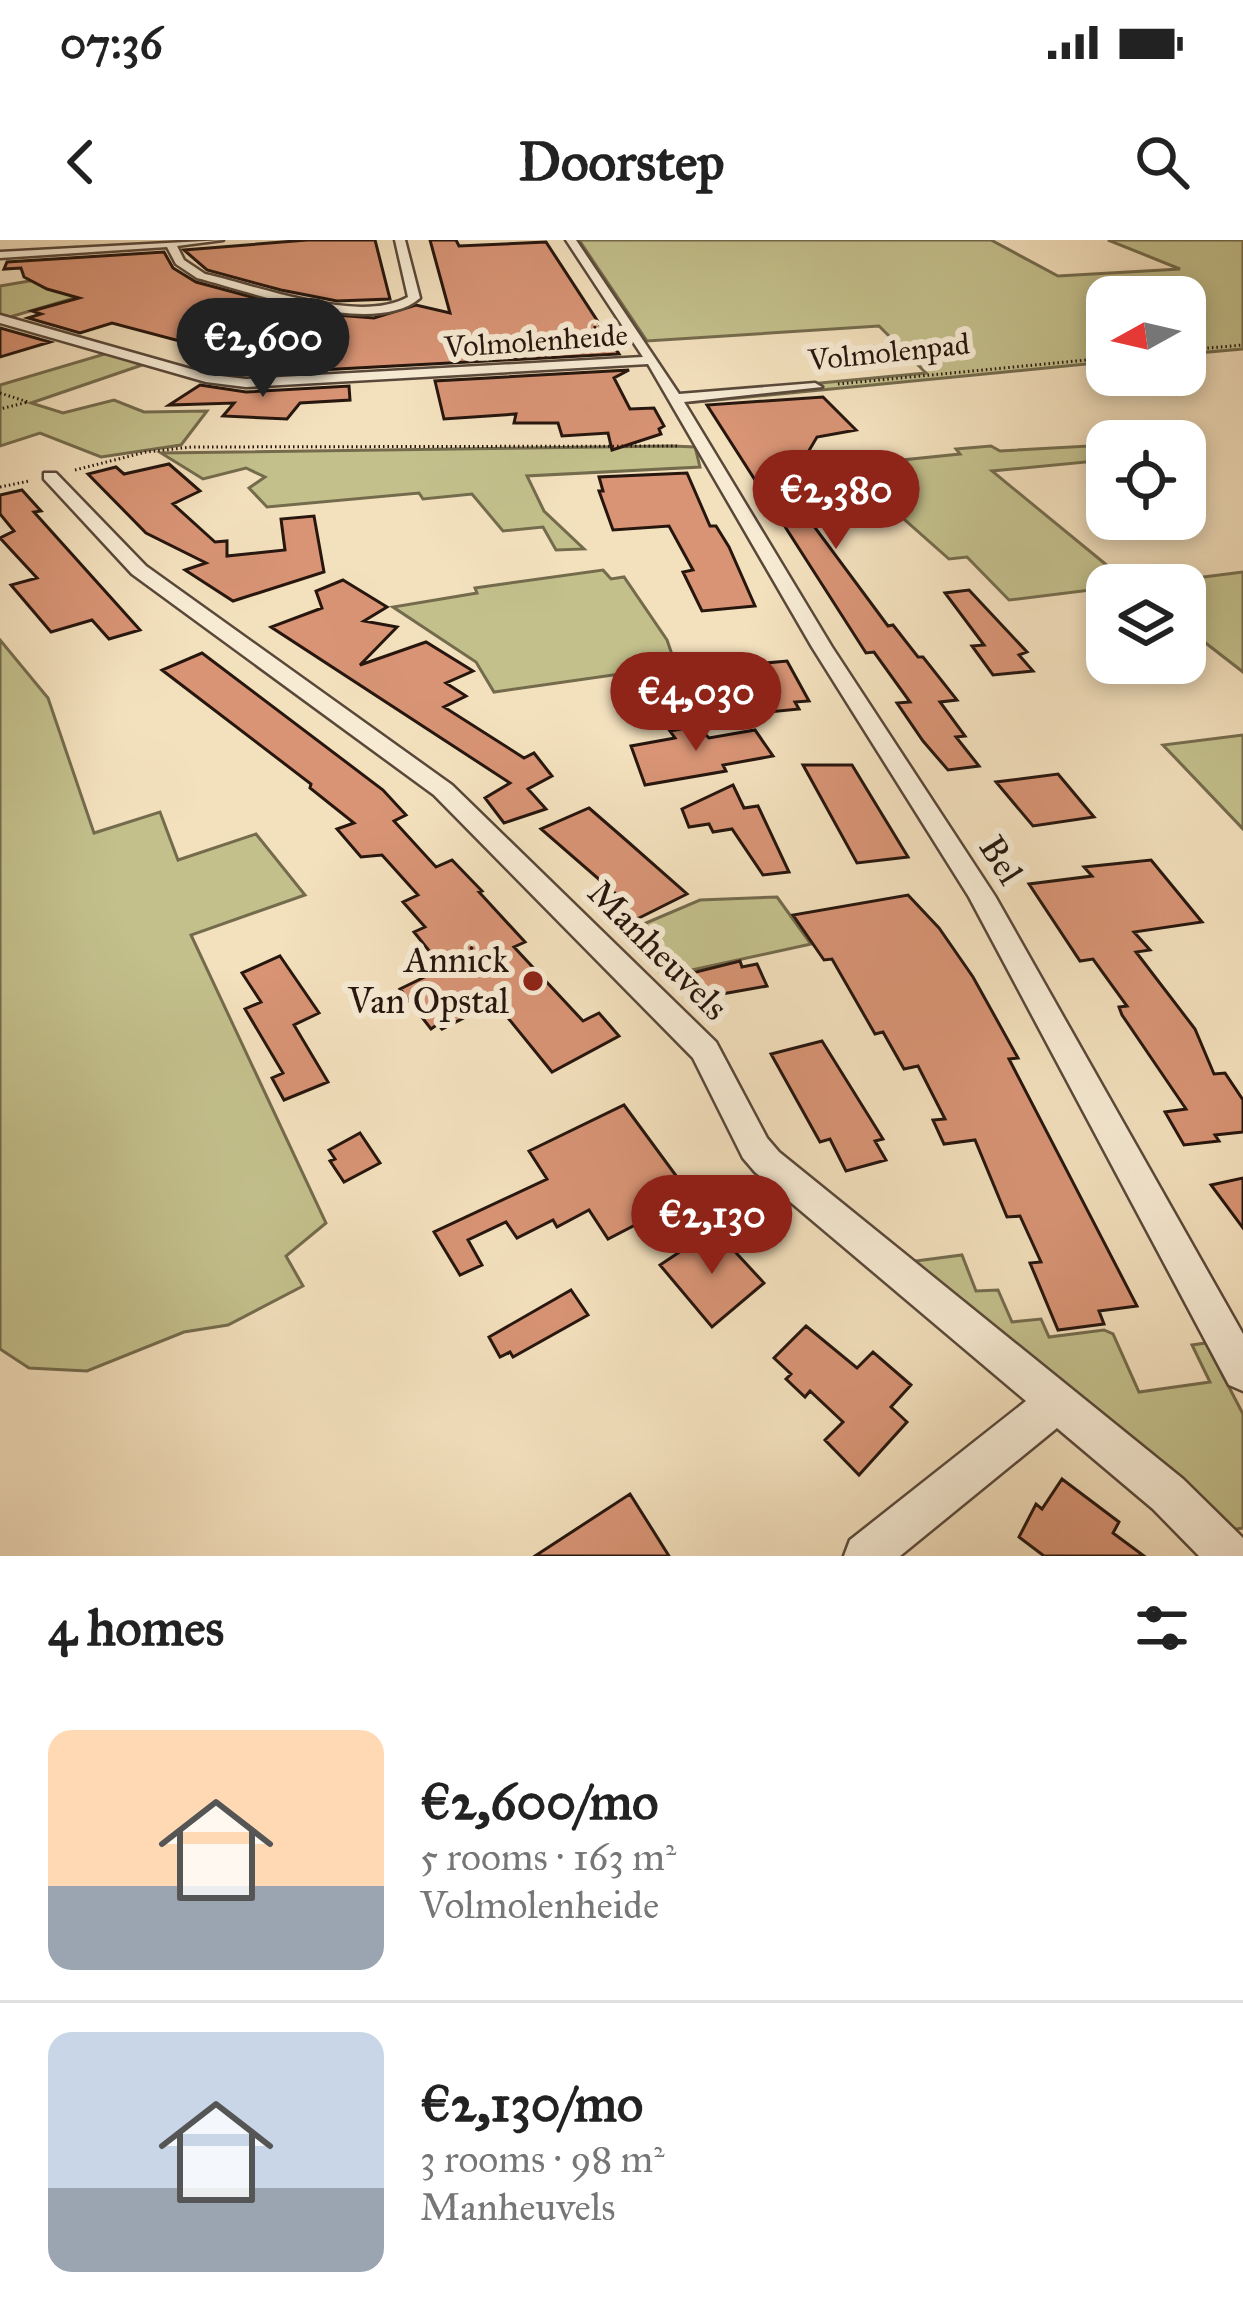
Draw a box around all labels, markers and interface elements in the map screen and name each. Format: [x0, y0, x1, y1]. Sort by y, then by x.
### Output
text: 07:36 [60, 15, 163, 70]
icon: back [48, 129, 114, 195]
text: Doorstep [518, 129, 725, 195]
icon: search [1129, 129, 1195, 195]
north arrow [1086, 276, 1206, 396]
map controls [1086, 276, 1206, 684]
pin: €2,600 [165, 298, 361, 400]
text: €2,600 [203, 313, 323, 361]
street label: Volmolenheide [442, 317, 629, 365]
street label: Volmolenpad [806, 326, 971, 378]
button: locate [1086, 420, 1206, 540]
pin: €2,380 [738, 450, 934, 552]
text: €2,380 [780, 465, 892, 513]
button: layers [1086, 564, 1206, 684]
pin: €4,030 [598, 652, 794, 754]
text: €4,030 [637, 667, 755, 715]
street label: Bel [969, 828, 1033, 892]
street label: Manheuvels [579, 871, 737, 1029]
place label: Annick Van Opstal [347, 938, 509, 1023]
marker: Annick Van Opstal [520, 968, 546, 994]
pin: €2,130 [614, 1175, 810, 1277]
text: €2,130 [658, 1190, 766, 1238]
icon: filters [1129, 1595, 1195, 1661]
text: 4 homes [48, 1597, 224, 1659]
text: €2,600/mo [420, 1771, 658, 1833]
icon: home [144, 1778, 288, 1922]
text: 5 rooms · 163 m² [420, 1833, 676, 1881]
text: Volmolenheide [420, 1881, 659, 1929]
text: €2,130/mo [420, 2073, 643, 2135]
icon: home [144, 2080, 288, 2224]
text: 3 rooms · 98 m² [420, 2135, 665, 2183]
text: Manheuvels [420, 2183, 615, 2231]

